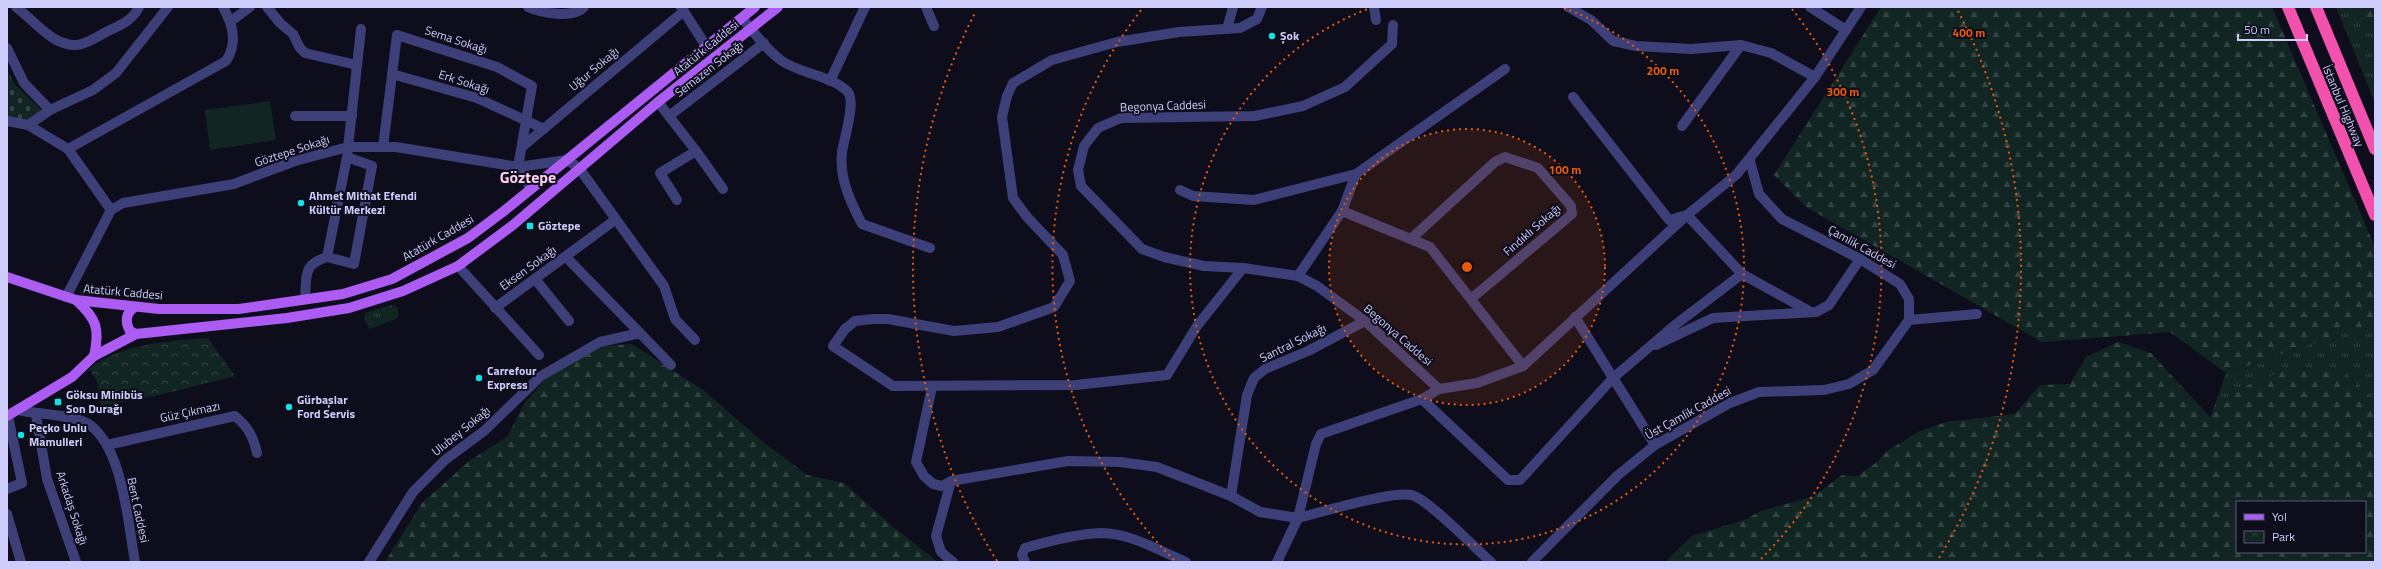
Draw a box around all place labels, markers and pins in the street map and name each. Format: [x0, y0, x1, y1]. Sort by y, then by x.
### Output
place label: Şok [1280, 26, 1300, 45]
marker: Şok [1267, 31, 1277, 41]
place label: Ahmet Mithat Efendi Kültür Merkezi [309, 186, 417, 219]
marker: Ahmet Mithat Efendi Kültür Merkezi [296, 198, 306, 208]
place label: Göztepe [538, 216, 580, 235]
marker: Göztepe [525, 221, 535, 231]
centre of rings [1460, 260, 1474, 274]
place label: Carrefour Express [487, 361, 537, 394]
marker: Carrefour Express [474, 373, 484, 383]
place label: Göksu Minibüs Son Durağı [66, 385, 143, 418]
place label: Gürbaşlar Ford Servis [297, 390, 355, 423]
marker: Göksu Minibüs Son Durağı [53, 397, 63, 407]
marker: Gürbaşlar Ford Servis [284, 402, 294, 412]
place label: Peçko Unlu Mamulleri [29, 418, 87, 451]
marker: Peçko Unlu Mamulleri [16, 430, 26, 440]

